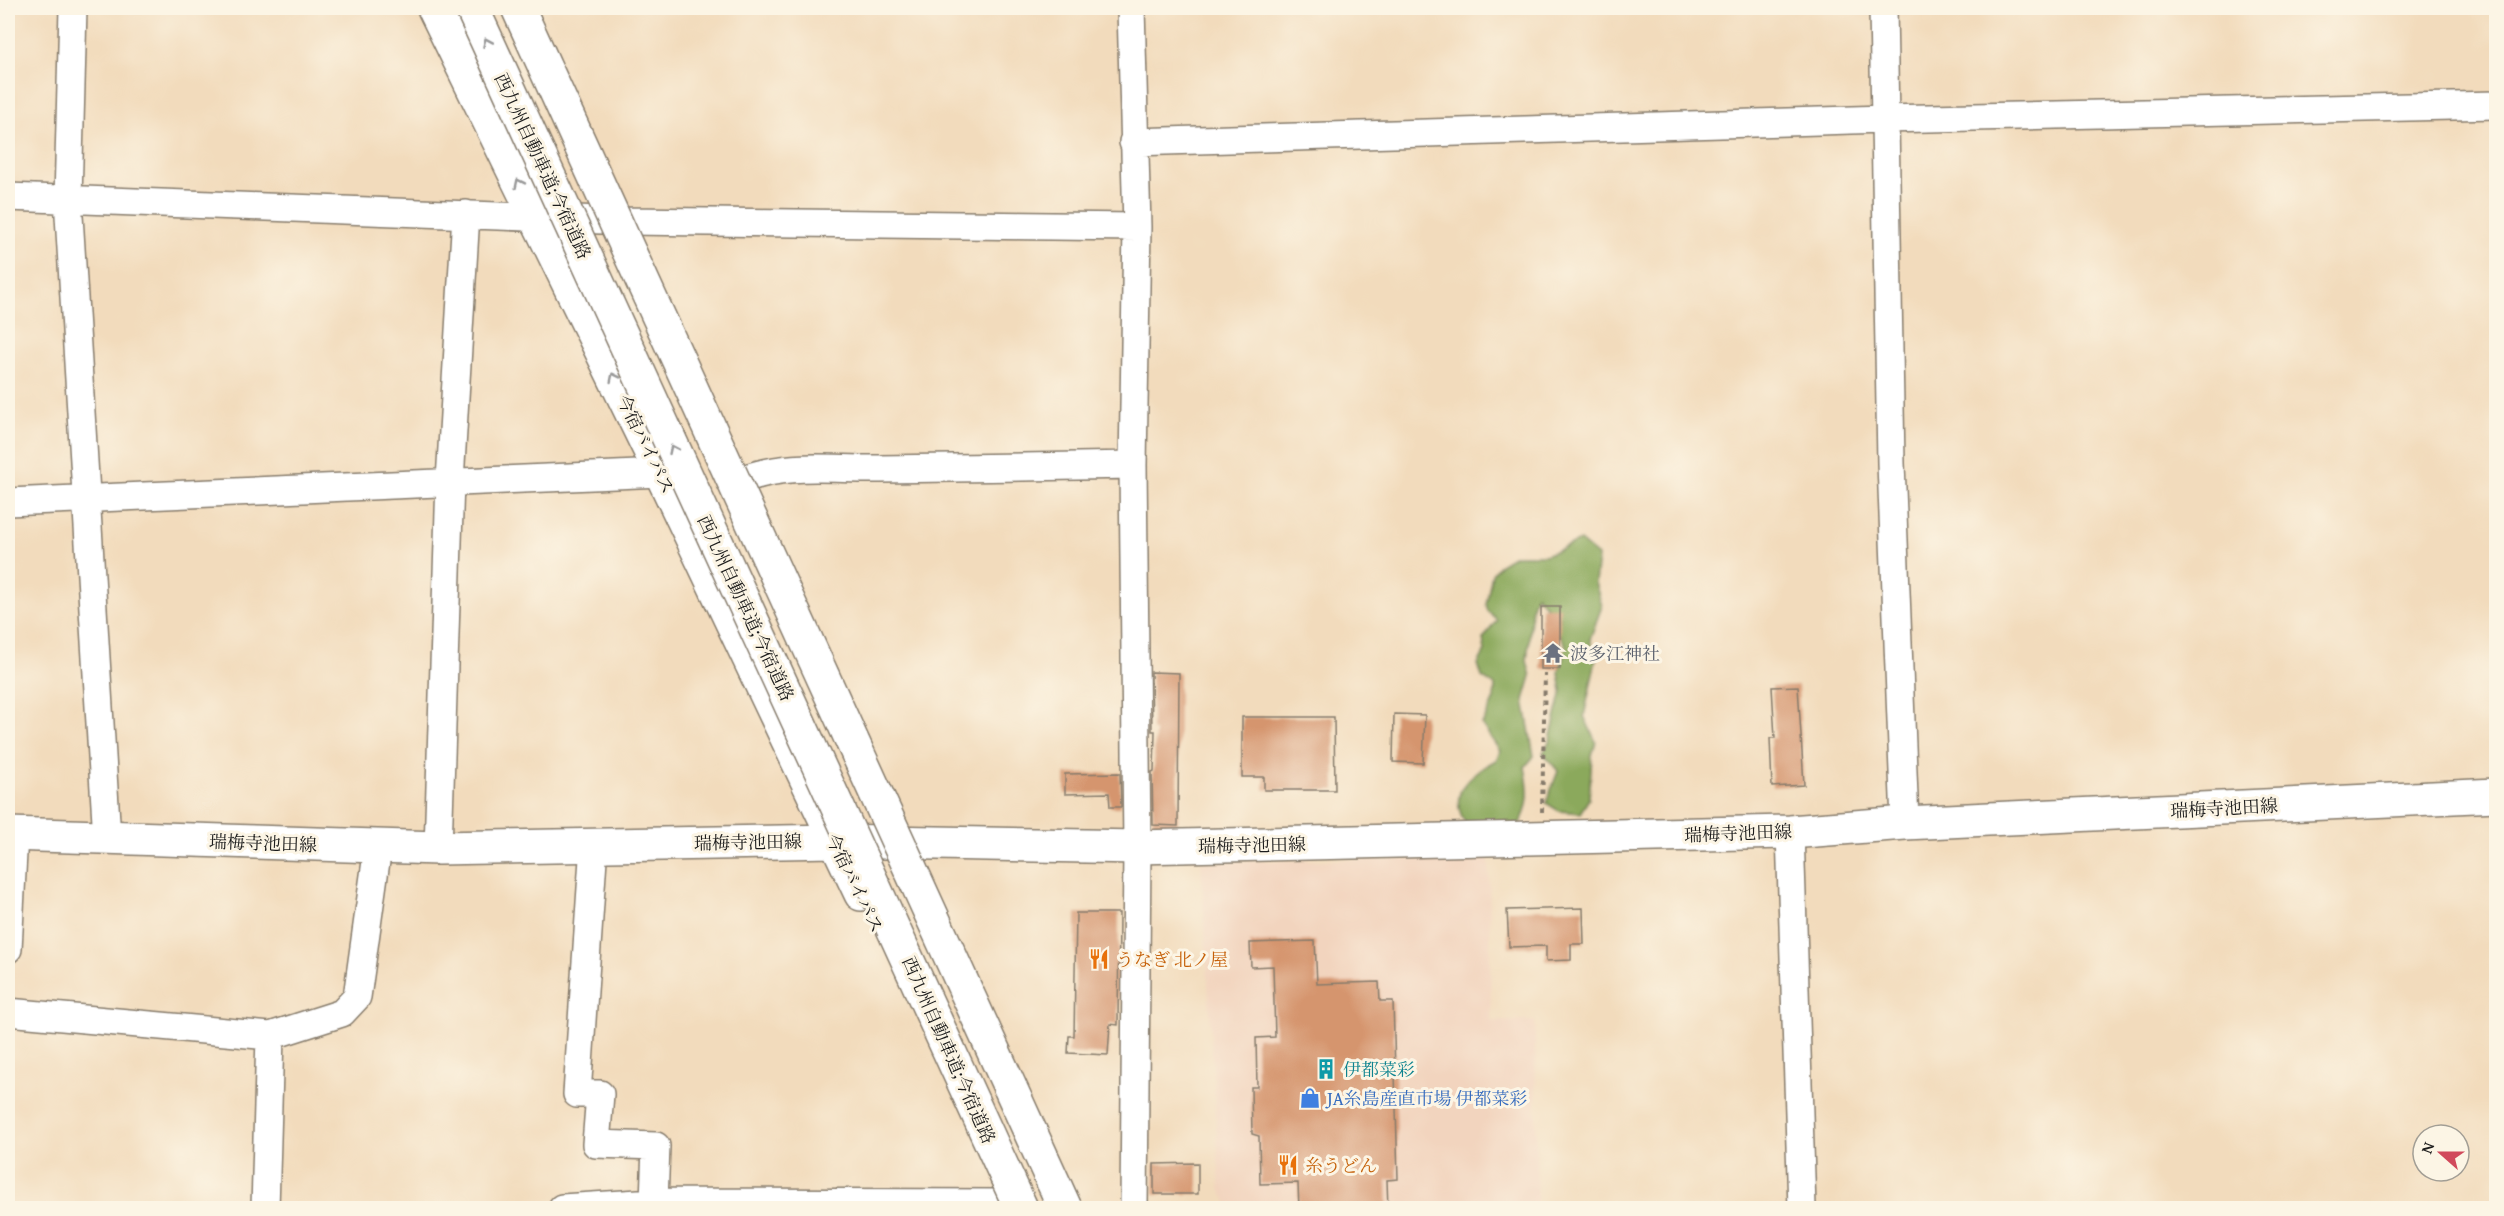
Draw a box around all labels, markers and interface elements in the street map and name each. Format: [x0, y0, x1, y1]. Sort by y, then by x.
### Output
one-way arrow [482, 38, 494, 49]
street label: 西九州自動車道;今宿道路 [488, 69, 598, 263]
one-way arrow [514, 179, 526, 190]
one-way arrow [609, 373, 621, 384]
street label: 今宿バイパス [610, 390, 682, 498]
one-way arrow [668, 444, 680, 455]
street label: 西九州自動車道;今宿道路 [691, 511, 801, 705]
place label: 波多江神社 [1570, 640, 1660, 667]
temple icon: 波多江神社 [1541, 641, 1565, 665]
street label: 瑞梅寺池田線 [2169, 792, 2279, 824]
street label: 瑞梅寺池田線 [1684, 818, 1792, 848]
street label: 瑞梅寺池田線 [209, 828, 317, 858]
street label: 瑞梅寺池田線 [694, 828, 802, 856]
street label: 今宿バイパス [819, 829, 891, 937]
street label: 瑞梅寺池田線 [1198, 831, 1306, 859]
place label: うなぎ 北ノ屋 [1116, 946, 1228, 973]
restaurant icon: うなぎ 北ノ屋 [1087, 947, 1111, 971]
street label: 西九州自動車道;今宿道路 [896, 952, 1002, 1148]
place label: 伊都菜彩 [1343, 1056, 1415, 1083]
building icon: 伊都菜彩 [1314, 1057, 1338, 1081]
place label: JA糸島産直市場 伊都菜彩 [1325, 1085, 1528, 1112]
shop icon: JA糸島産直市場 伊都菜彩 [1298, 1086, 1322, 1110]
north arrow [2411, 1123, 2471, 1183]
text: N [2414, 1138, 2440, 1157]
place label: 糸うどん [1305, 1152, 1377, 1179]
restaurant icon: 糸うどん [1276, 1153, 1300, 1177]

